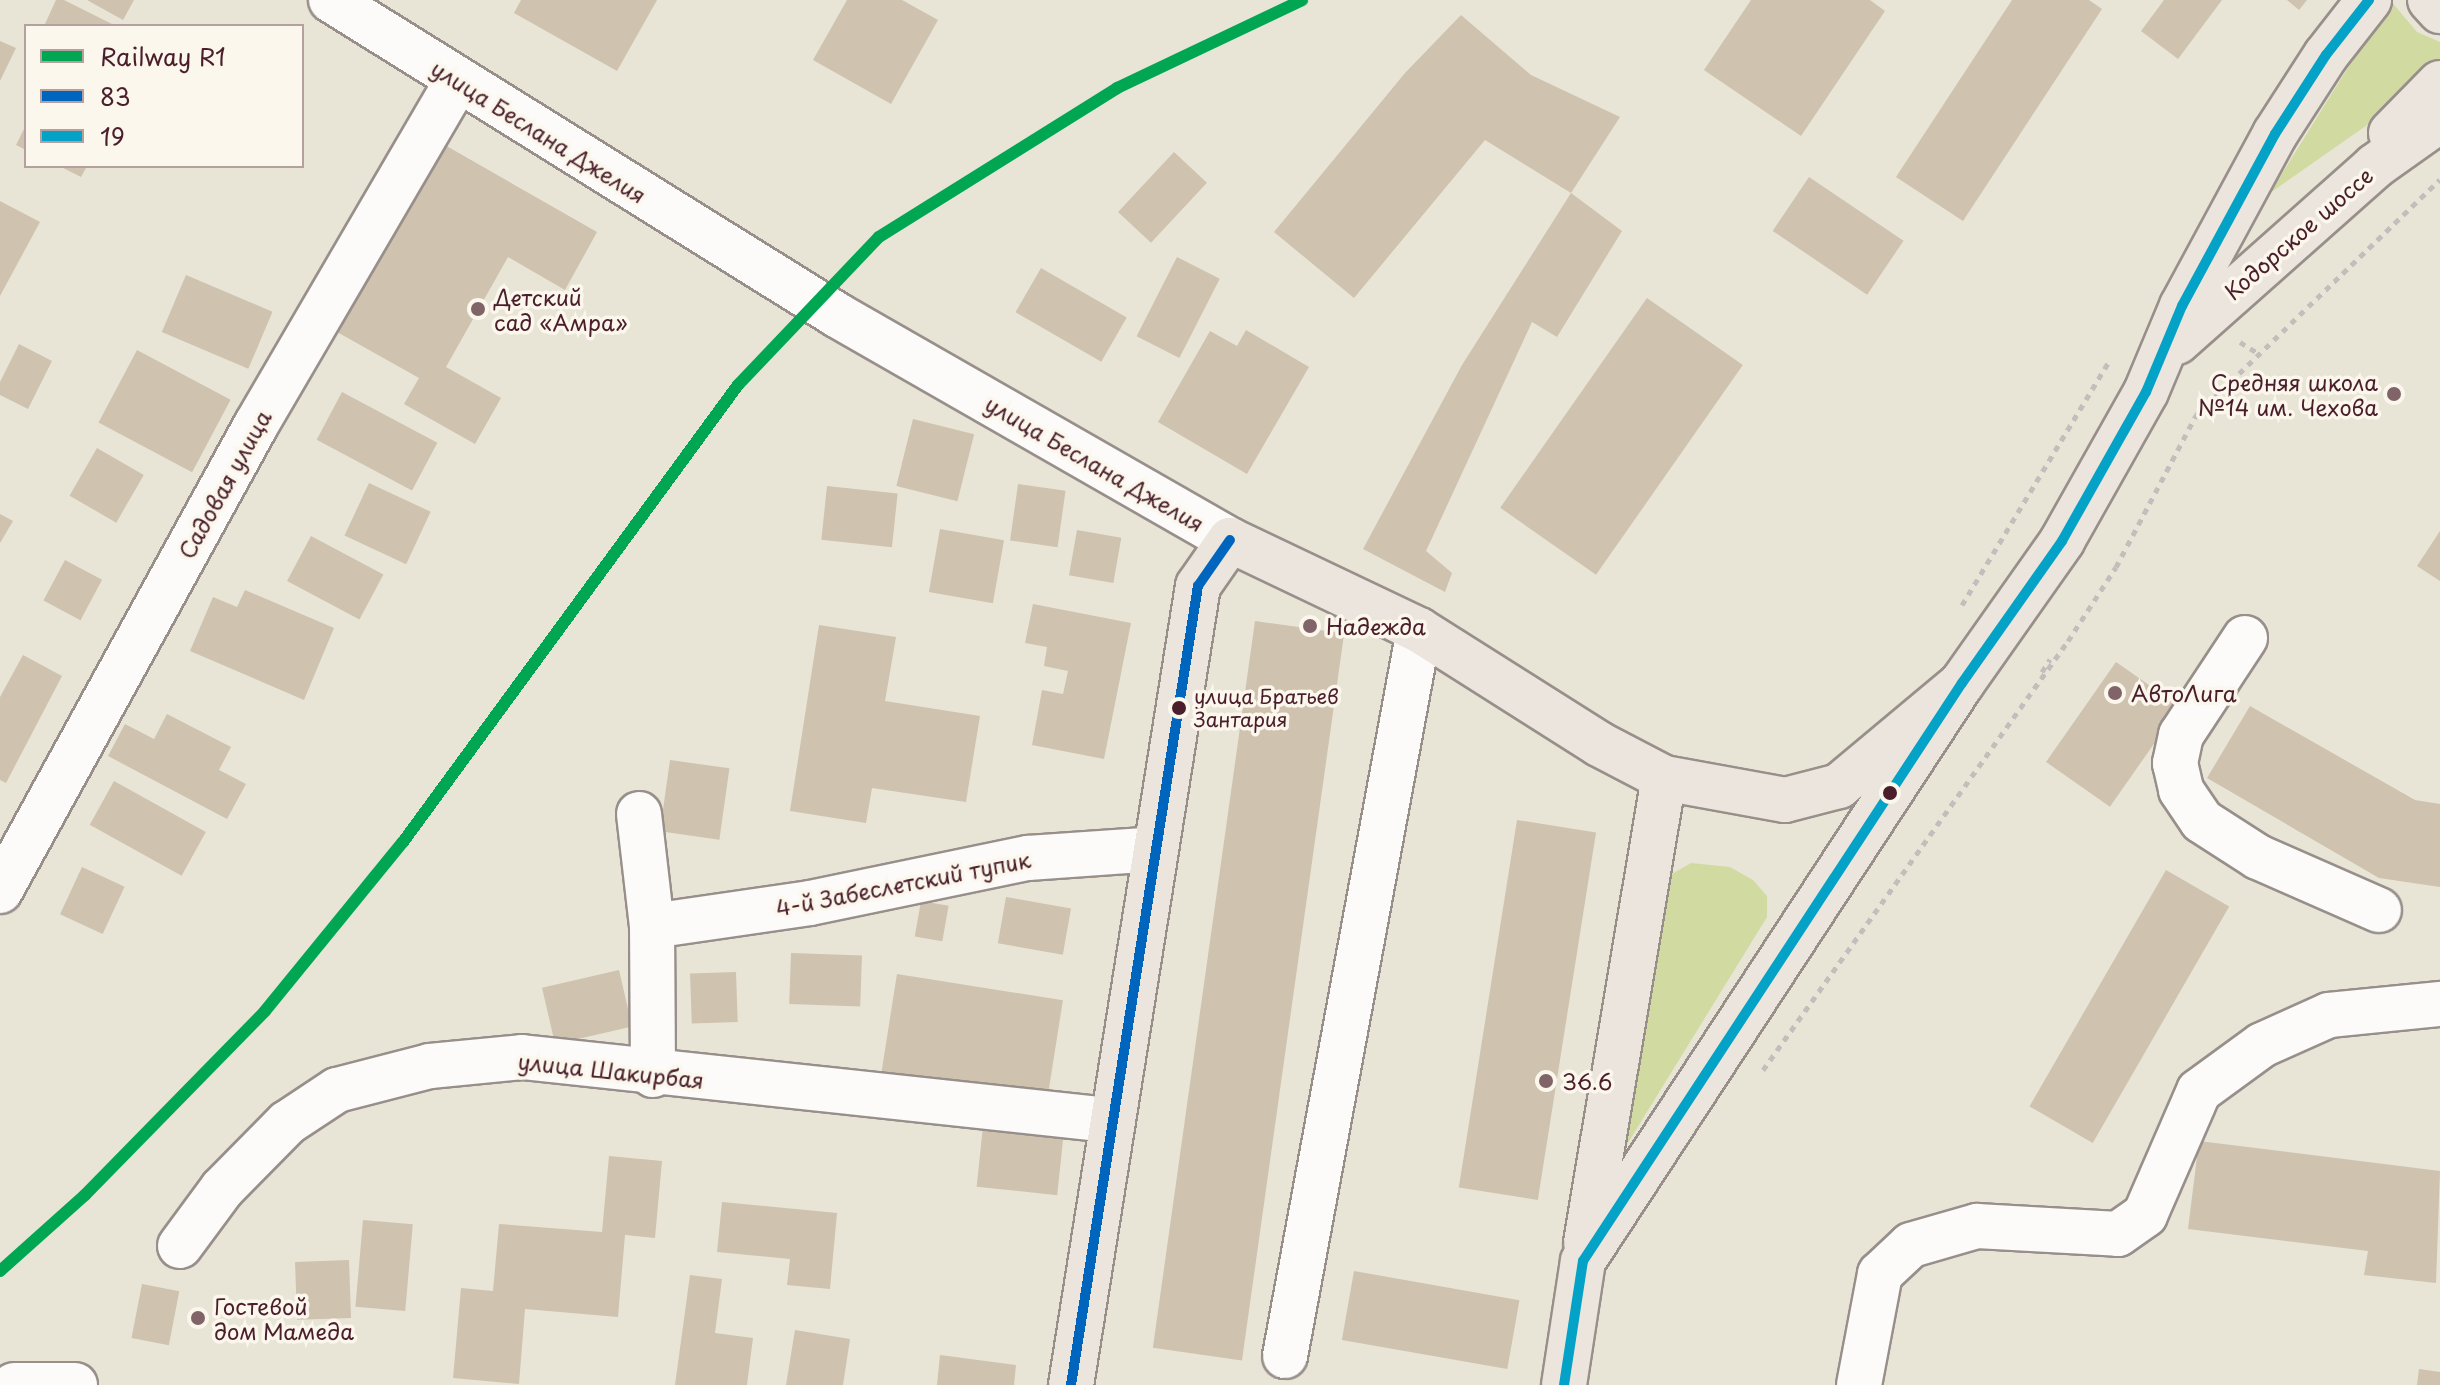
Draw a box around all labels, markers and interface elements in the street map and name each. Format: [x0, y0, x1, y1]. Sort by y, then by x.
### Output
legend [24, 24, 304, 168]
text: Railway R1 [100, 38, 226, 74]
street label: улица Беслана Джелия [426, 53, 652, 209]
text: 83 [100, 78, 130, 114]
text: 19 [100, 118, 125, 154]
street label: Кодорское шоссе [2218, 161, 2378, 305]
place label: Детский сад «Амра» [494, 283, 627, 334]
marker: Детский сад «Амра» [469, 300, 487, 318]
place label: Средняя школа №14 им. Чехова [2197, 368, 2378, 420]
marker: Средняя школа №14 им. Чехова [2385, 385, 2403, 403]
street label: улица Беслана Джелия [980, 389, 1210, 537]
street label: Садовая улица [172, 405, 276, 563]
place label: Надежда [1326, 613, 1426, 639]
marker: Надежда [1301, 617, 1319, 635]
place label: АвтоЛига [2131, 680, 2237, 706]
place label: улица Братьев Зантария [1194, 684, 1340, 731]
marker: АвтоЛига [2106, 684, 2124, 702]
marker: улица Братьев Зантария [1171, 700, 1187, 716]
unlabelled marker [1882, 785, 1898, 801]
street label: 4-й Забеслетский тупик [773, 845, 1033, 921]
street label: улица Шакирбая [517, 1047, 705, 1093]
place label: 36.6 [1562, 1068, 1612, 1094]
marker: 36.6 [1537, 1072, 1555, 1090]
place label: Гостевой дом Мамеда [214, 1292, 355, 1344]
marker: Гостевой дом Мамеда [189, 1309, 207, 1327]

